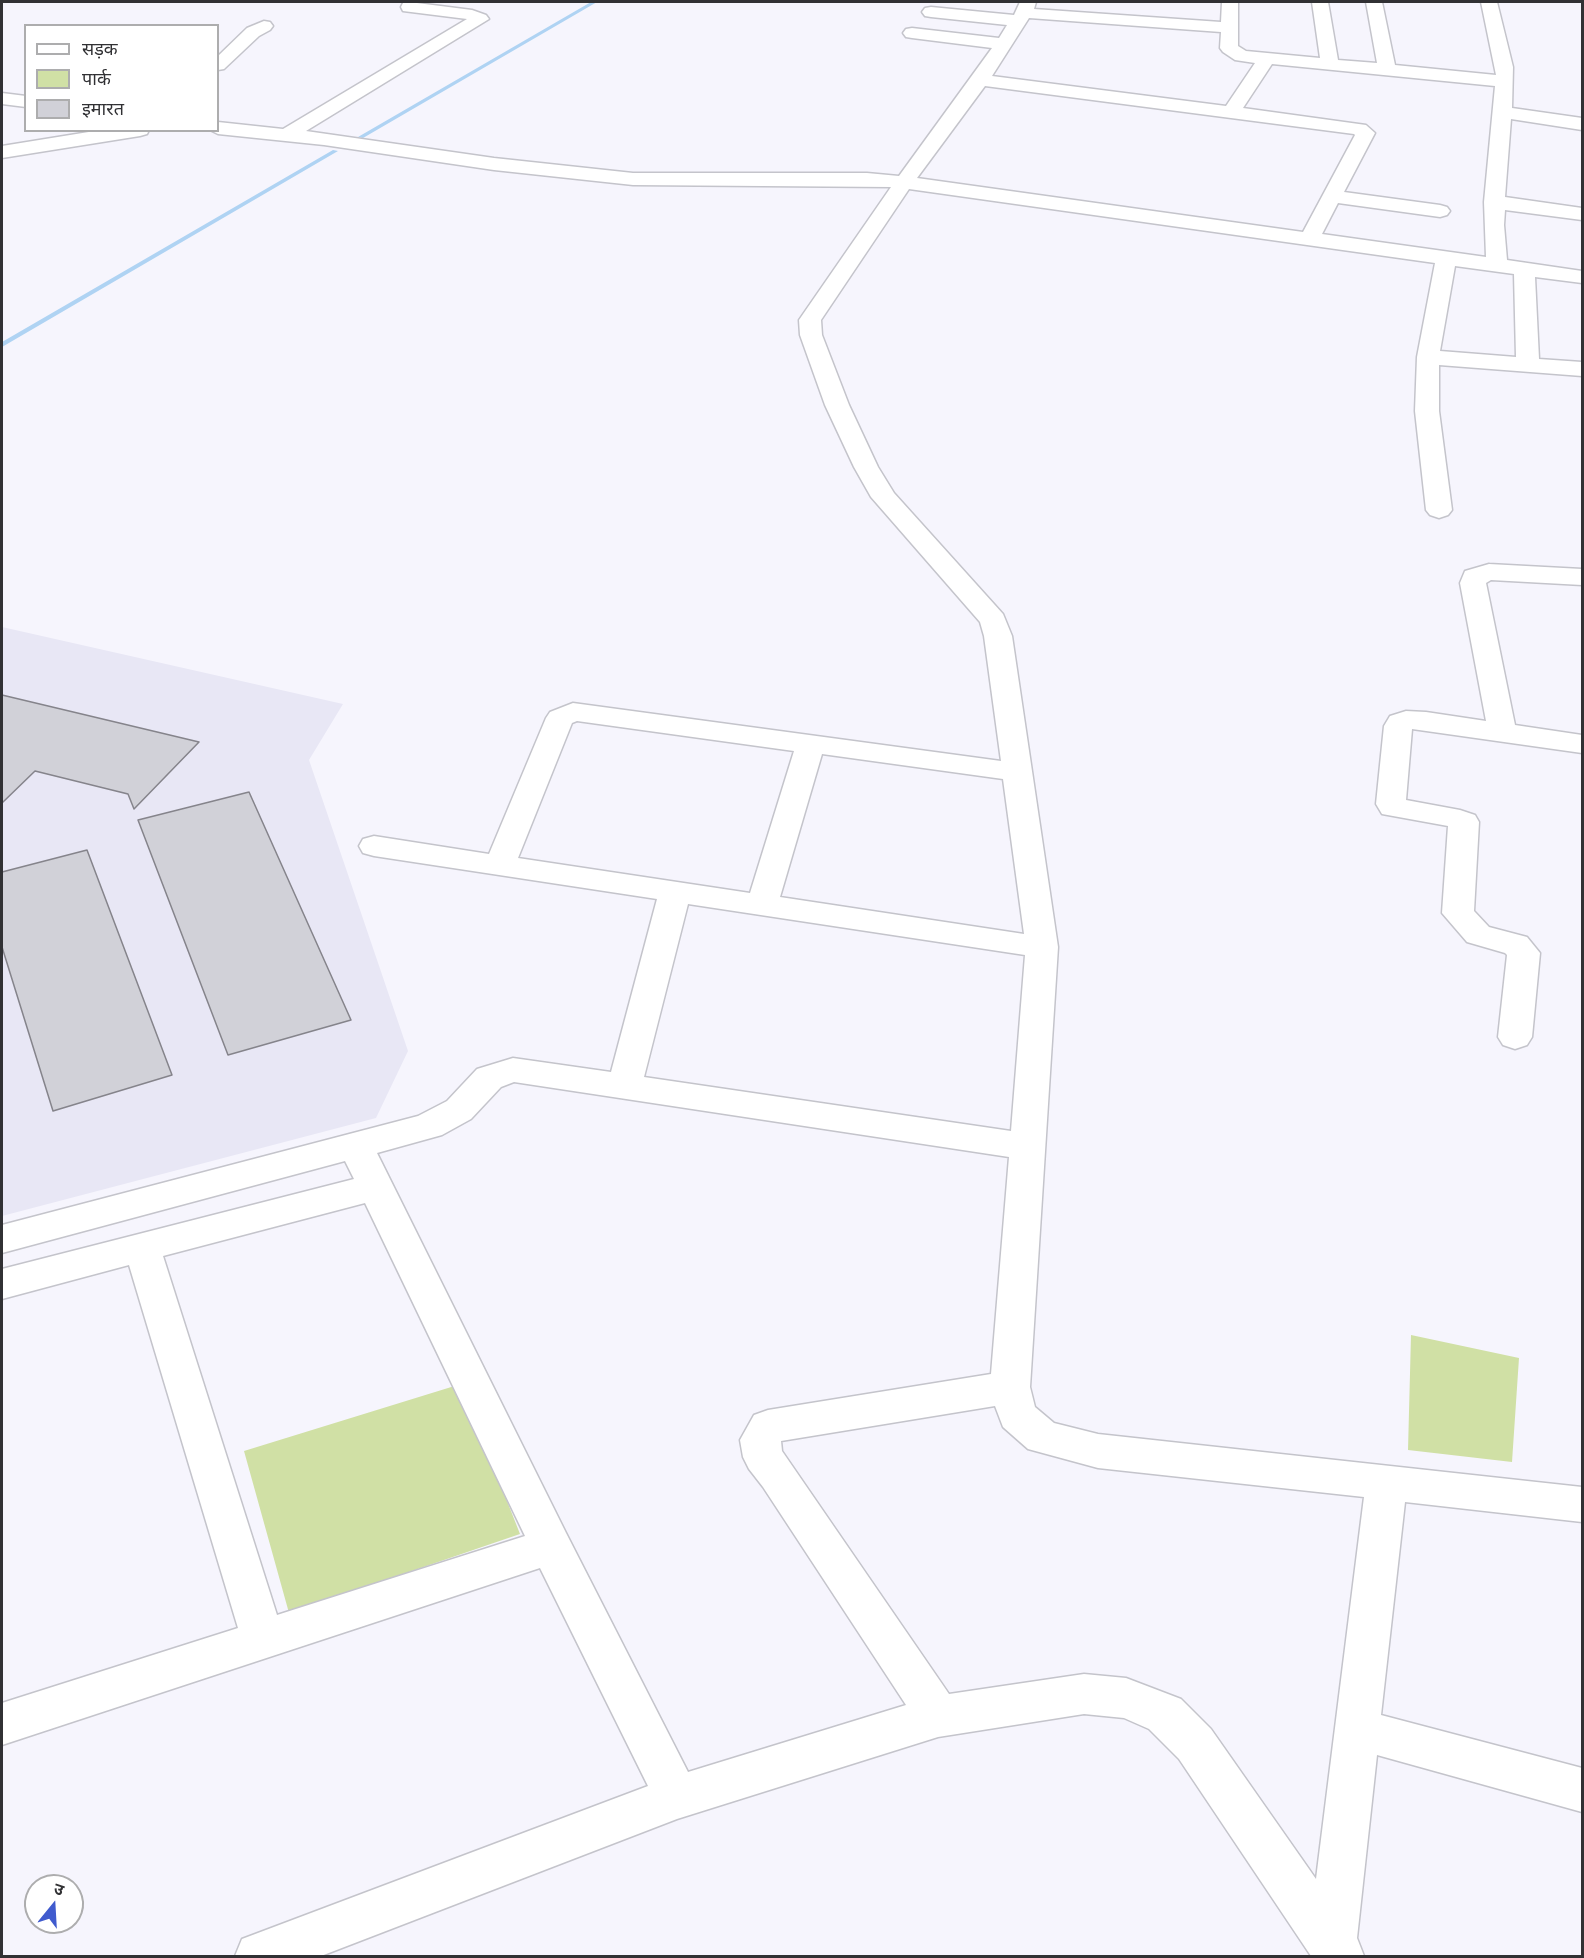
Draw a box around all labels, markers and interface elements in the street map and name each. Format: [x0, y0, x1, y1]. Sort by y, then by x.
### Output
legend [24, 24, 219, 132]
text: सड़क [82, 37, 118, 59]
text: पार्क [82, 67, 111, 89]
text: इमारत [82, 97, 124, 119]
north arrow [24, 1874, 84, 1934]
text: उ [52, 1878, 66, 1899]

